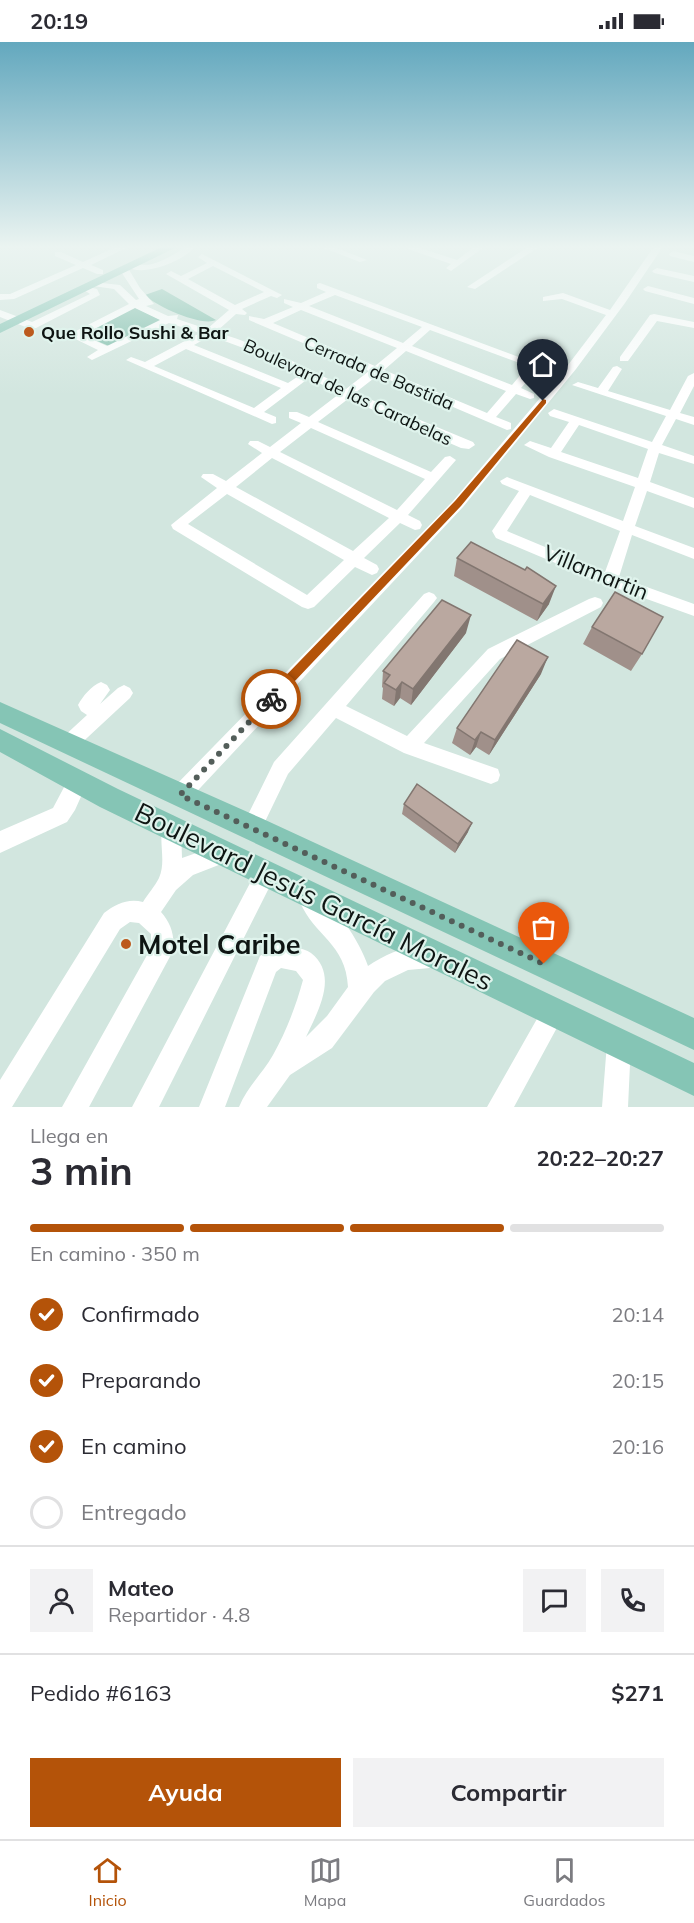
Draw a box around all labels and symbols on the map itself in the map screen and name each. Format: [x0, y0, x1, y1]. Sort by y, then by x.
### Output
place label: Que Rollo Sushi & Bar [41, 321, 229, 344]
marker: Que Rollo Sushi & Bar [22, 325, 36, 339]
street label: Cerrada de Bastida [300, 331, 458, 415]
street label: Boulevard de las Carabelas [240, 333, 456, 451]
pin [517, 339, 568, 401]
street label: Villamartin [539, 538, 653, 606]
courier [241, 669, 301, 729]
street label: Boulevard Jesús García Morales [129, 794, 499, 998]
pin [518, 902, 569, 964]
place label: Motel Caribe [138, 927, 301, 961]
marker: Motel Caribe [119, 937, 133, 951]

